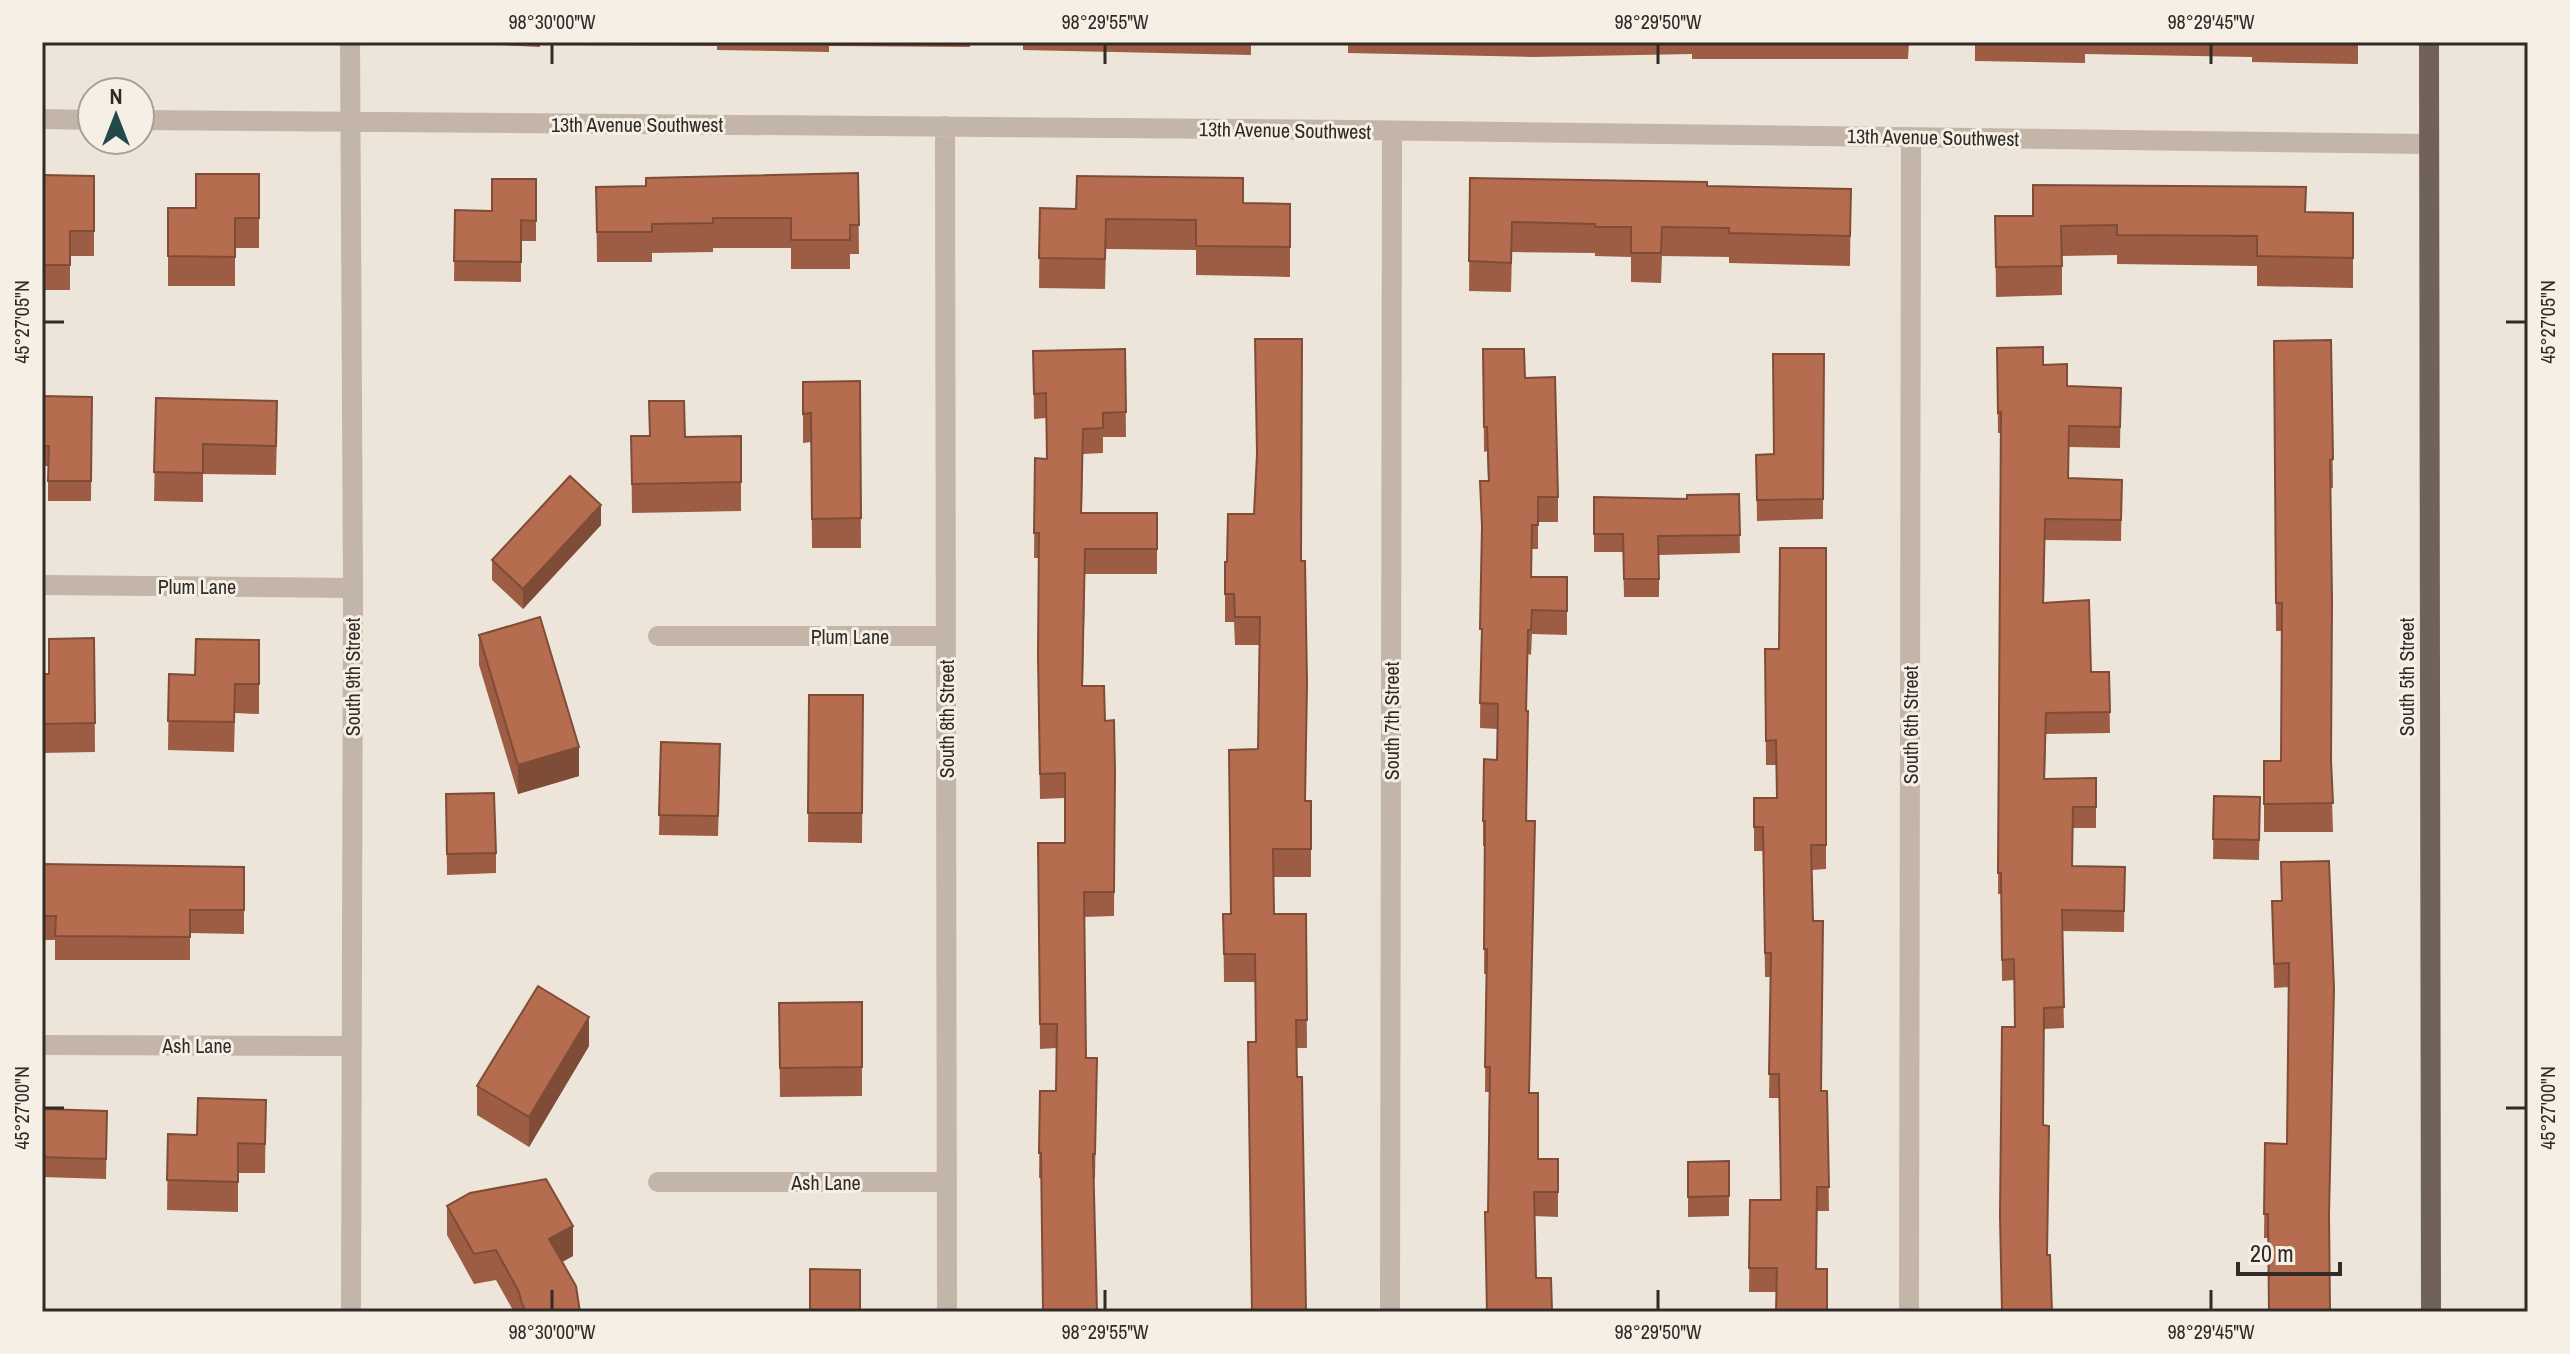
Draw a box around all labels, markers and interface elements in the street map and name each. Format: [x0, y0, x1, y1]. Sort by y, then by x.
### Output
text: 98°30'00"W [508, 8, 596, 35]
text: 98°29'55"W [1061, 8, 1149, 35]
text: 98°29'50"W [1614, 8, 1702, 35]
text: 98°29'45"W [2167, 8, 2255, 35]
north arrow [76, 76, 156, 156]
text: N [109, 81, 123, 111]
street label: 13th Avenue Southwest [551, 111, 723, 138]
street label: 13th Avenue Southwest [1199, 115, 1372, 145]
street label: 13th Avenue Southwest [1847, 122, 2020, 152]
text: 45°27'05"N [8, 280, 35, 364]
text: 45°27'05"N [2534, 280, 2561, 364]
street label: Plum Lane [158, 573, 236, 600]
street label: South 9th Street [339, 617, 366, 736]
street label: South 5th Street [2393, 617, 2420, 736]
street label: Plum Lane [811, 623, 889, 650]
street label: South 8th Street [933, 659, 960, 778]
street label: South 7th Street [1378, 661, 1405, 780]
street label: South 6th Street [1897, 665, 1924, 784]
street label: Ash Lane [161, 1032, 232, 1059]
text: 45°27'00"N [8, 1066, 35, 1150]
text: 45°27'00"N [2534, 1066, 2561, 1150]
street label: Ash Lane [790, 1169, 861, 1196]
scale bar [2238, 1226, 2340, 1276]
text: 20 m [2250, 1237, 2294, 1269]
text: 98°30'00"W [508, 1318, 596, 1345]
text: 98°29'55"W [1061, 1318, 1149, 1345]
text: 98°29'50"W [1614, 1318, 1702, 1345]
text: 98°29'45"W [2167, 1318, 2255, 1345]

